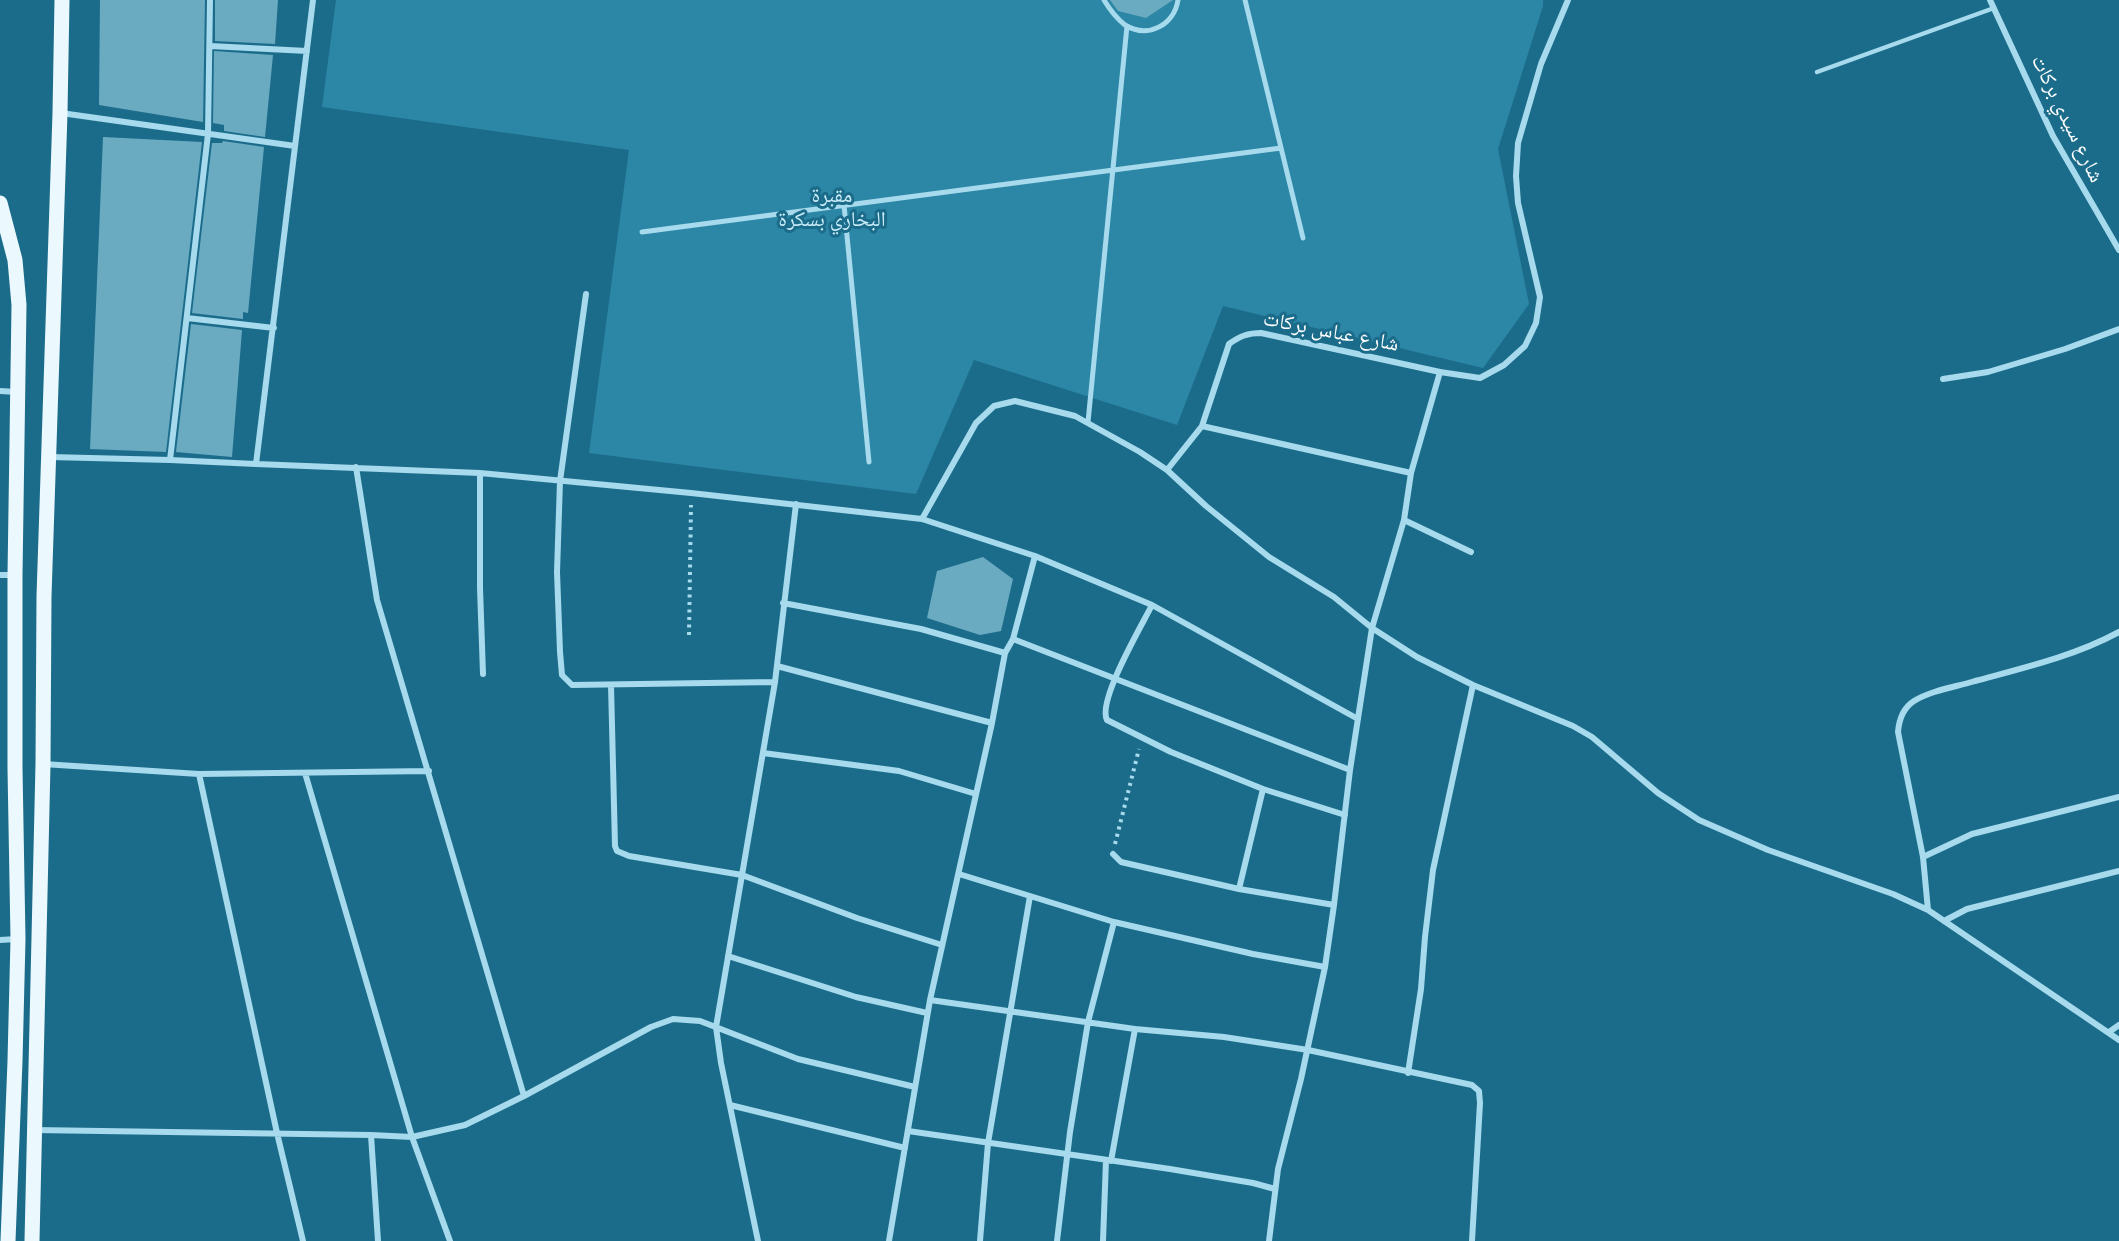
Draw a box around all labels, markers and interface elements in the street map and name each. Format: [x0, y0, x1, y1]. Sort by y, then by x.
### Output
street label: شارع سيدي بركات [2025, 51, 2109, 187]
park label: مقبرة البخاري بسكرة [778, 183, 886, 233]
street label: شارع عباس بركات [1261, 307, 1401, 357]

